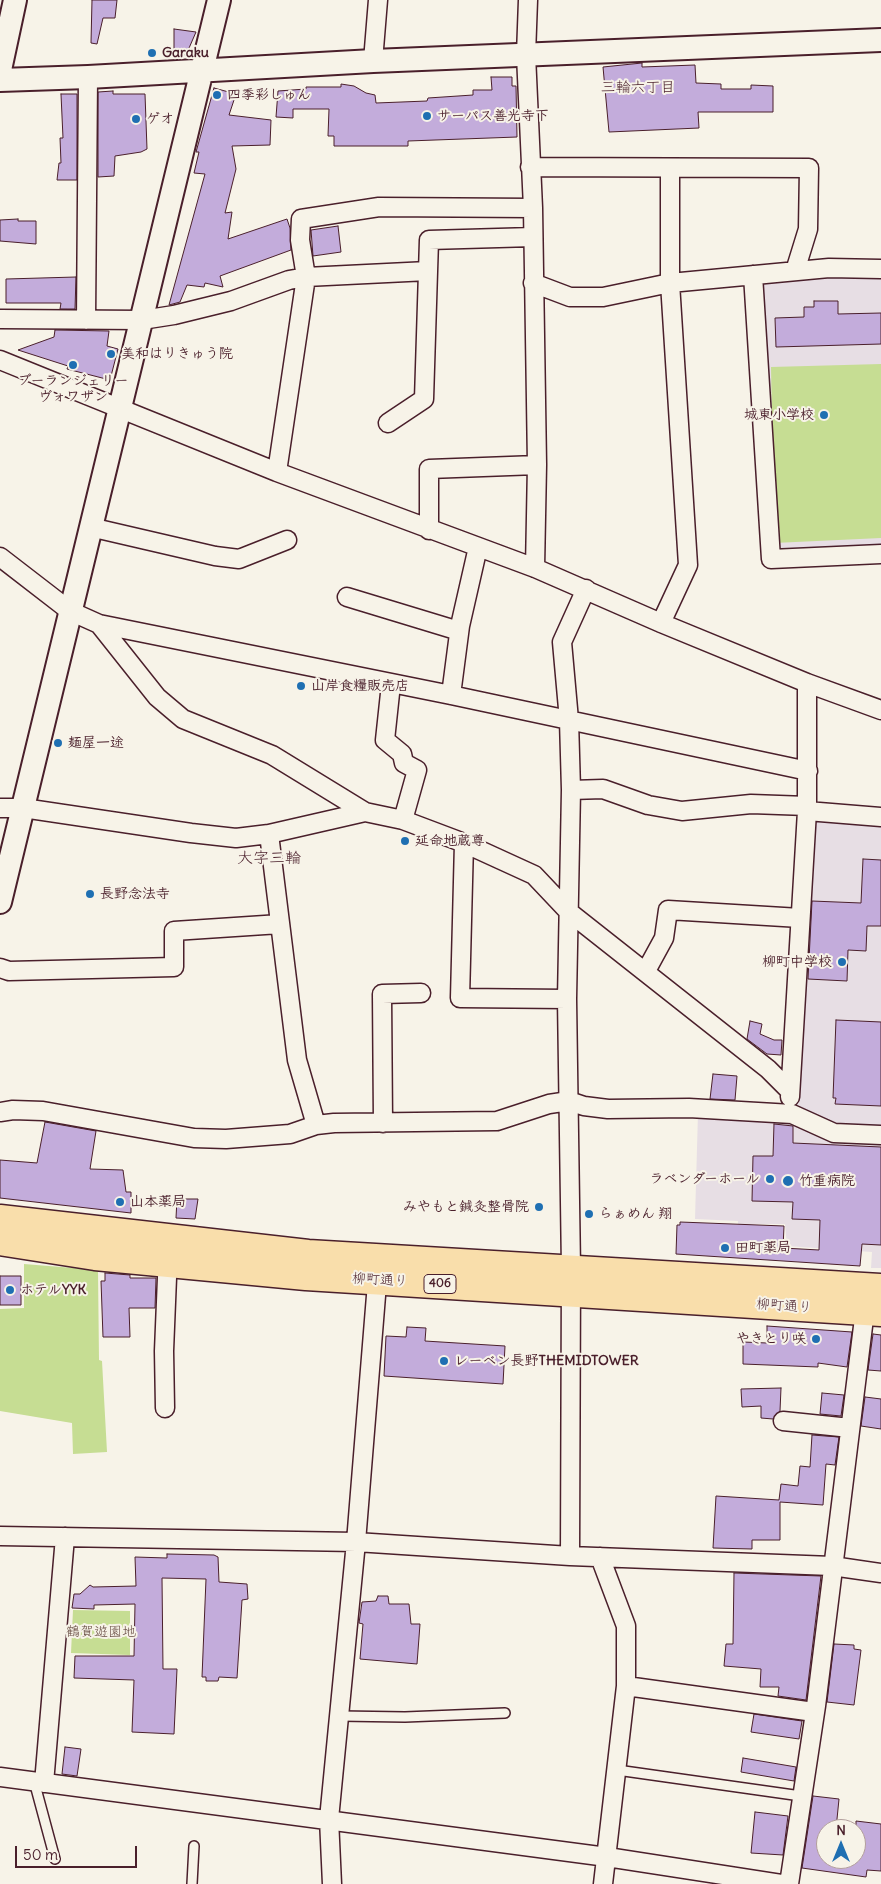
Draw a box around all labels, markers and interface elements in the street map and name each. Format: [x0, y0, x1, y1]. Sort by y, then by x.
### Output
place label: Garaku [162, 45, 209, 61]
marker: Garaku [146, 47, 158, 59]
district label: 三輪六丁目 [601, 79, 675, 97]
place label: 四季彩しゅん [227, 87, 311, 103]
marker: 四季彩しゅん [211, 89, 223, 101]
place label: サーパス善光寺下 [437, 108, 549, 124]
marker: サーパス善光寺下 [421, 110, 433, 122]
place label: ゲオ [146, 111, 174, 127]
marker: ゲオ [130, 113, 142, 125]
place label: 美和はりきゅう院 [121, 346, 233, 362]
marker: 美和はりきゅう院 [105, 348, 117, 360]
marker: ブーランジェリー ヴォワザン [67, 359, 79, 371]
place label: ブーランジェリー ヴォワザン [17, 373, 129, 406]
place label: 城東小学校 [744, 407, 814, 423]
marker: 城東小学校 [818, 409, 830, 421]
place label: 山岸食糧販売店 [311, 678, 409, 694]
marker: 山岸食糧販売店 [295, 680, 307, 692]
place label: 麺屋一途 [68, 735, 124, 751]
marker: 麺屋一途 [52, 737, 64, 749]
place label: 延命地蔵尊 [415, 833, 485, 849]
marker: 延命地蔵尊 [399, 835, 411, 847]
district label: 大字三輪 [237, 848, 301, 868]
place label: 長野念法寺 [100, 886, 170, 902]
marker: 長野念法寺 [84, 888, 96, 900]
place label: 柳町中学校 [762, 954, 832, 970]
marker: 柳町中学校 [836, 956, 848, 968]
place label: ラベンダーホール [649, 1171, 760, 1187]
marker: ラベンダーホール [764, 1173, 776, 1185]
place label: 竹重病院 [799, 1173, 855, 1189]
marker: 竹重病院 [781, 1174, 795, 1188]
place label: 山本薬局 [130, 1194, 186, 1210]
marker: 山本薬局 [114, 1196, 126, 1208]
place label: みやもと鍼灸整骨院 [403, 1199, 529, 1215]
marker: みやもと鍼灸整骨院 [533, 1201, 545, 1213]
place label: らぁめん 翔 [599, 1206, 672, 1222]
marker: らぁめん 翔 [583, 1208, 595, 1220]
place label: 田町薬局 [735, 1240, 791, 1256]
marker: 田町薬局 [719, 1242, 731, 1254]
street label: 柳町通り [352, 1270, 408, 1290]
road number: 406 [424, 1274, 456, 1294]
place label: ホテルYYK [20, 1282, 86, 1298]
marker: ホテルYYK [4, 1284, 16, 1296]
street label: 柳町通り [755, 1296, 813, 1316]
place label: やきとり咲 [736, 1331, 806, 1347]
marker: やきとり咲 [810, 1333, 822, 1345]
place label: レーベン長野THEMIDTOWER [454, 1353, 639, 1369]
marker: レーベン長野THEMIDTOWER [438, 1355, 450, 1367]
park label: 鶴賀遊園地 [66, 1624, 136, 1640]
north arrow [816, 1819, 866, 1869]
text: N [836, 1821, 846, 1839]
scale bar [18, 1836, 140, 1868]
text: 50 m [23, 1845, 58, 1864]

